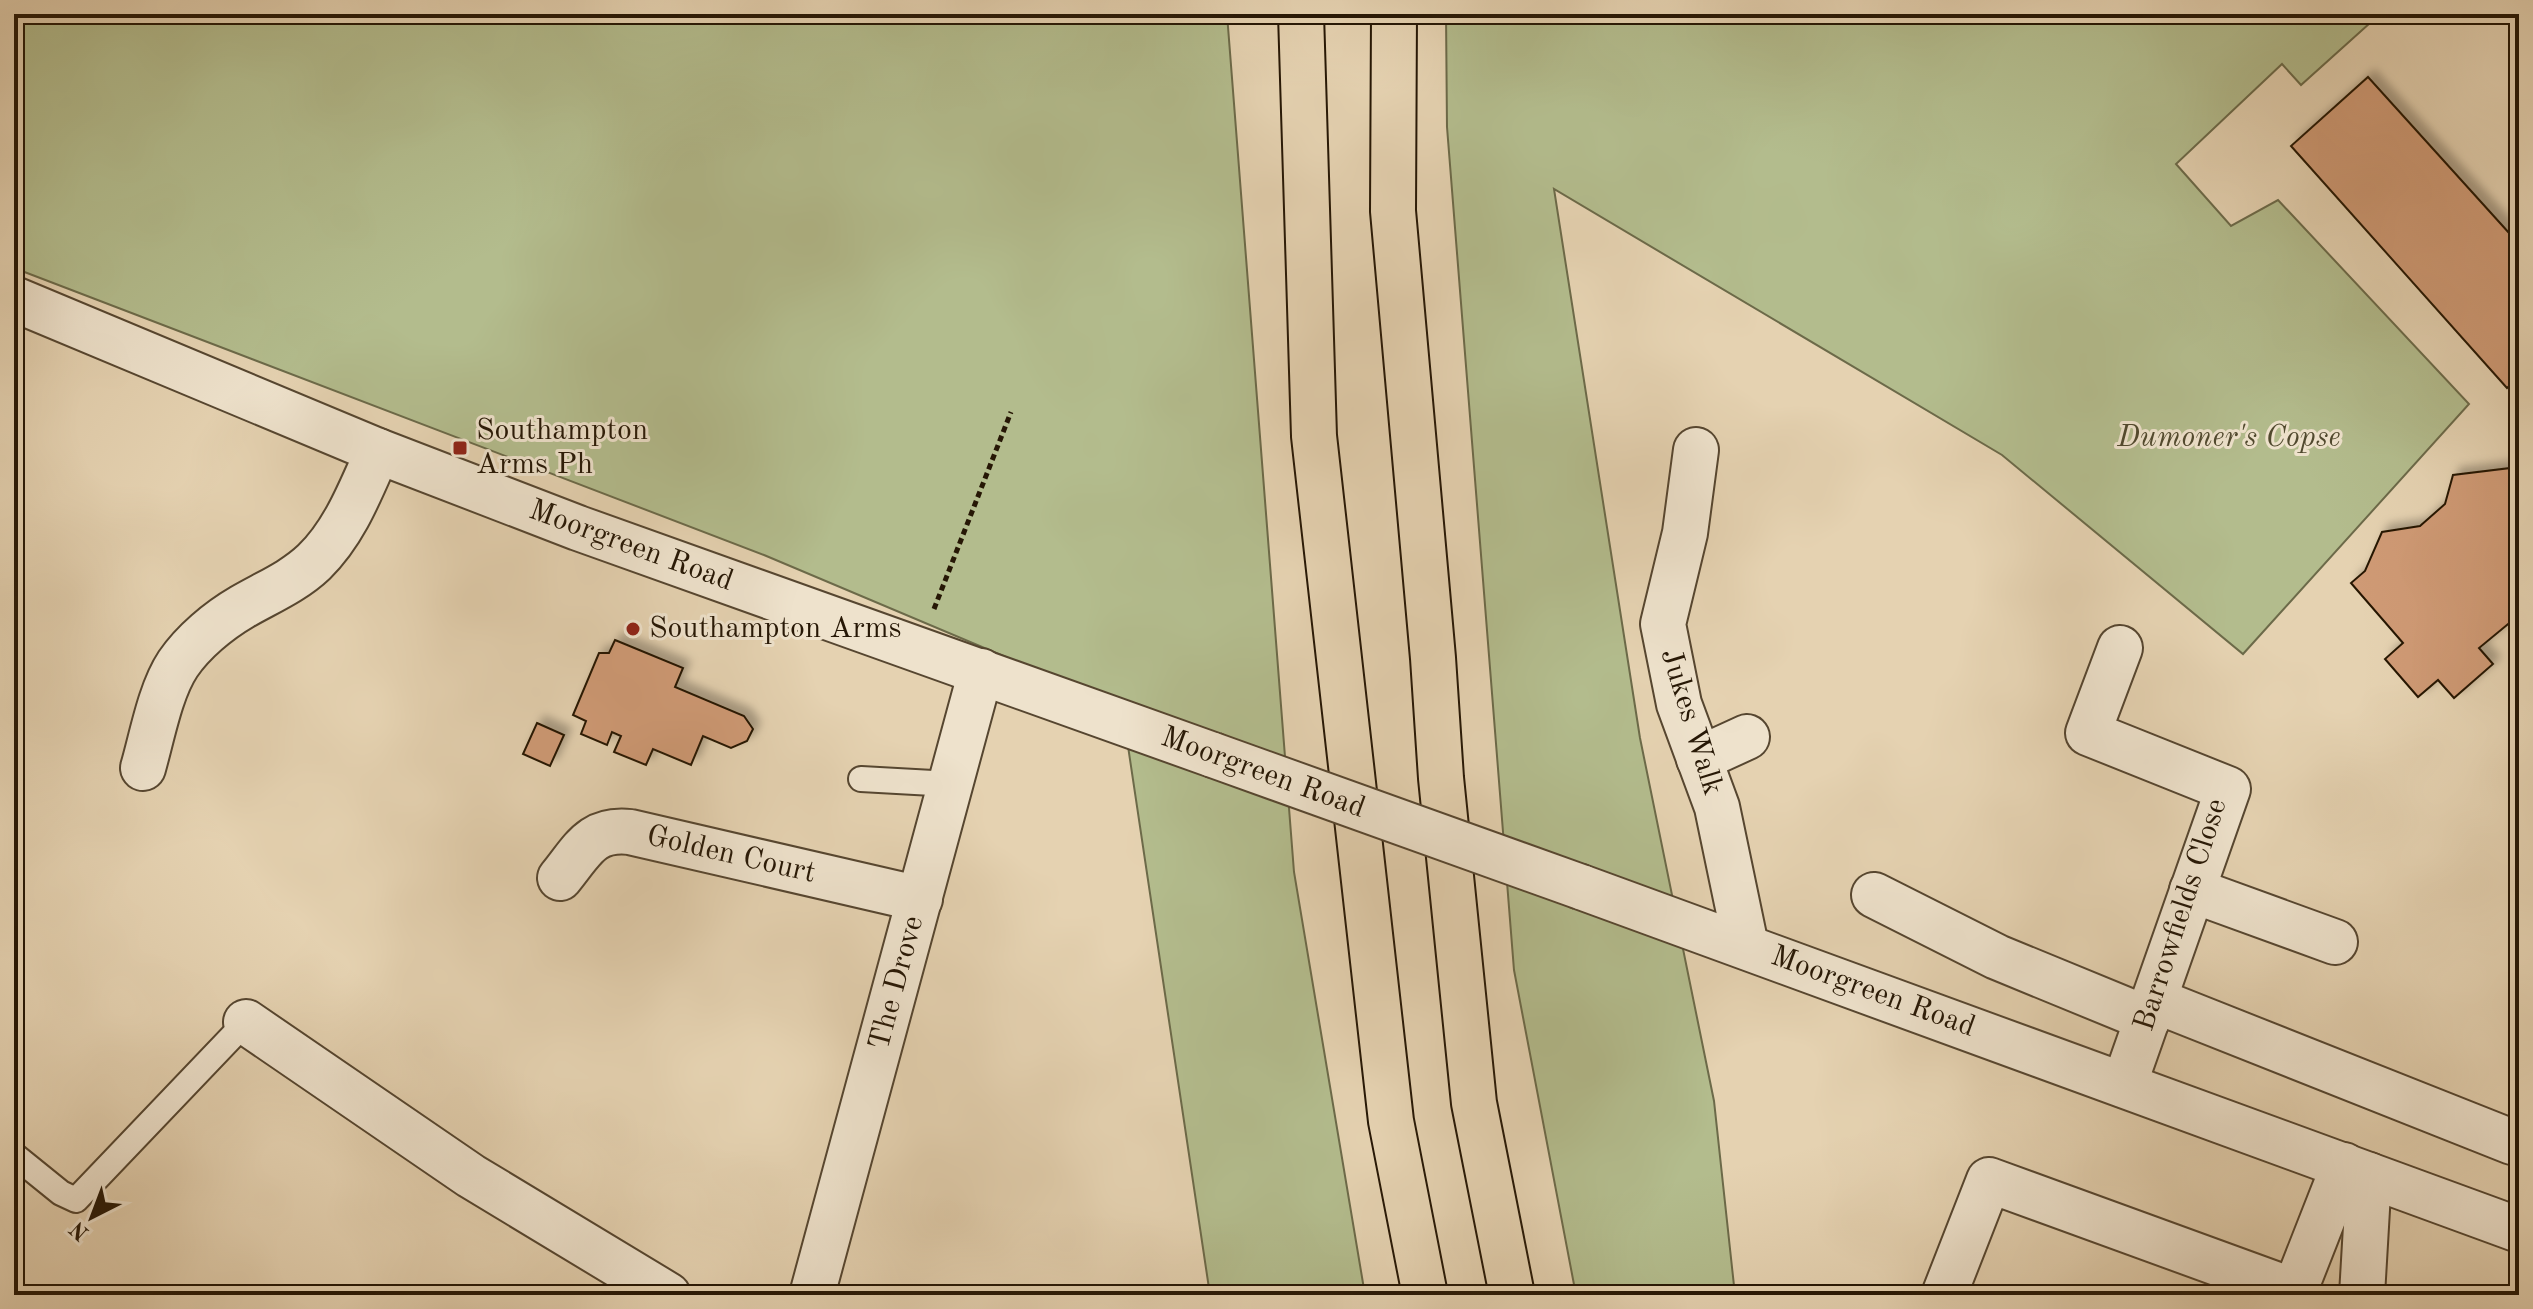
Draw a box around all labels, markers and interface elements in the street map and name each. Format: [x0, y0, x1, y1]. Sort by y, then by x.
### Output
place label: Southampton Arms Ph [476, 416, 648, 480]
park label: Dumoner's Copse [2116, 423, 2341, 453]
marker: Southampton Arms Ph [451, 439, 469, 457]
street label: Moorgreen Road [525, 495, 737, 597]
place label: Southampton Arms [649, 614, 902, 644]
marker: Southampton Arms [624, 620, 642, 638]
street label: Jukes Walk [1655, 645, 1727, 799]
street label: Moorgreen Road [1157, 722, 1369, 824]
street label: Barrowfields Close [2129, 795, 2233, 1035]
street label: Golden Court [644, 821, 818, 889]
street label: The Drove [865, 913, 929, 1053]
street label: Moorgreen Road [1767, 941, 1979, 1043]
north arrow [52, 1177, 132, 1257]
text: N [66, 1216, 94, 1244]

